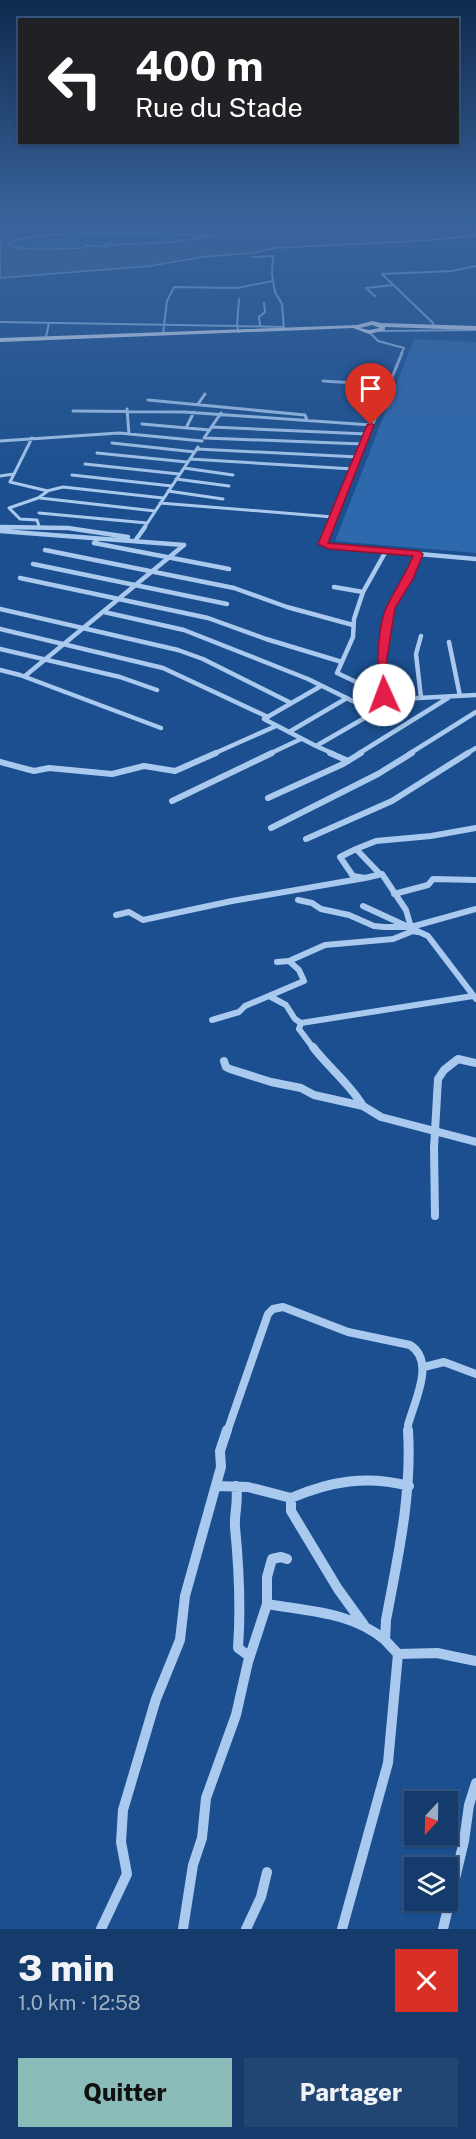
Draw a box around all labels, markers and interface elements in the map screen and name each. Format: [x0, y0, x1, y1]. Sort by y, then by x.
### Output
text: 400 m [135, 41, 264, 90]
icon: left [36, 42, 114, 120]
text: Rue du Stade [135, 91, 303, 123]
pin [345, 363, 396, 425]
icon: arrive [354, 372, 387, 405]
position arrow [352, 663, 416, 727]
north arrow [404, 1791, 458, 1845]
map controls [404, 1791, 458, 1911]
button: layers [404, 1857, 458, 1911]
text: 3 min [18, 1947, 115, 1989]
button: close [395, 1949, 458, 2012]
text: 1.0 km · 12:58 [18, 1991, 141, 2015]
button: Quitter [18, 2058, 232, 2127]
button: Partager [244, 2058, 458, 2127]

